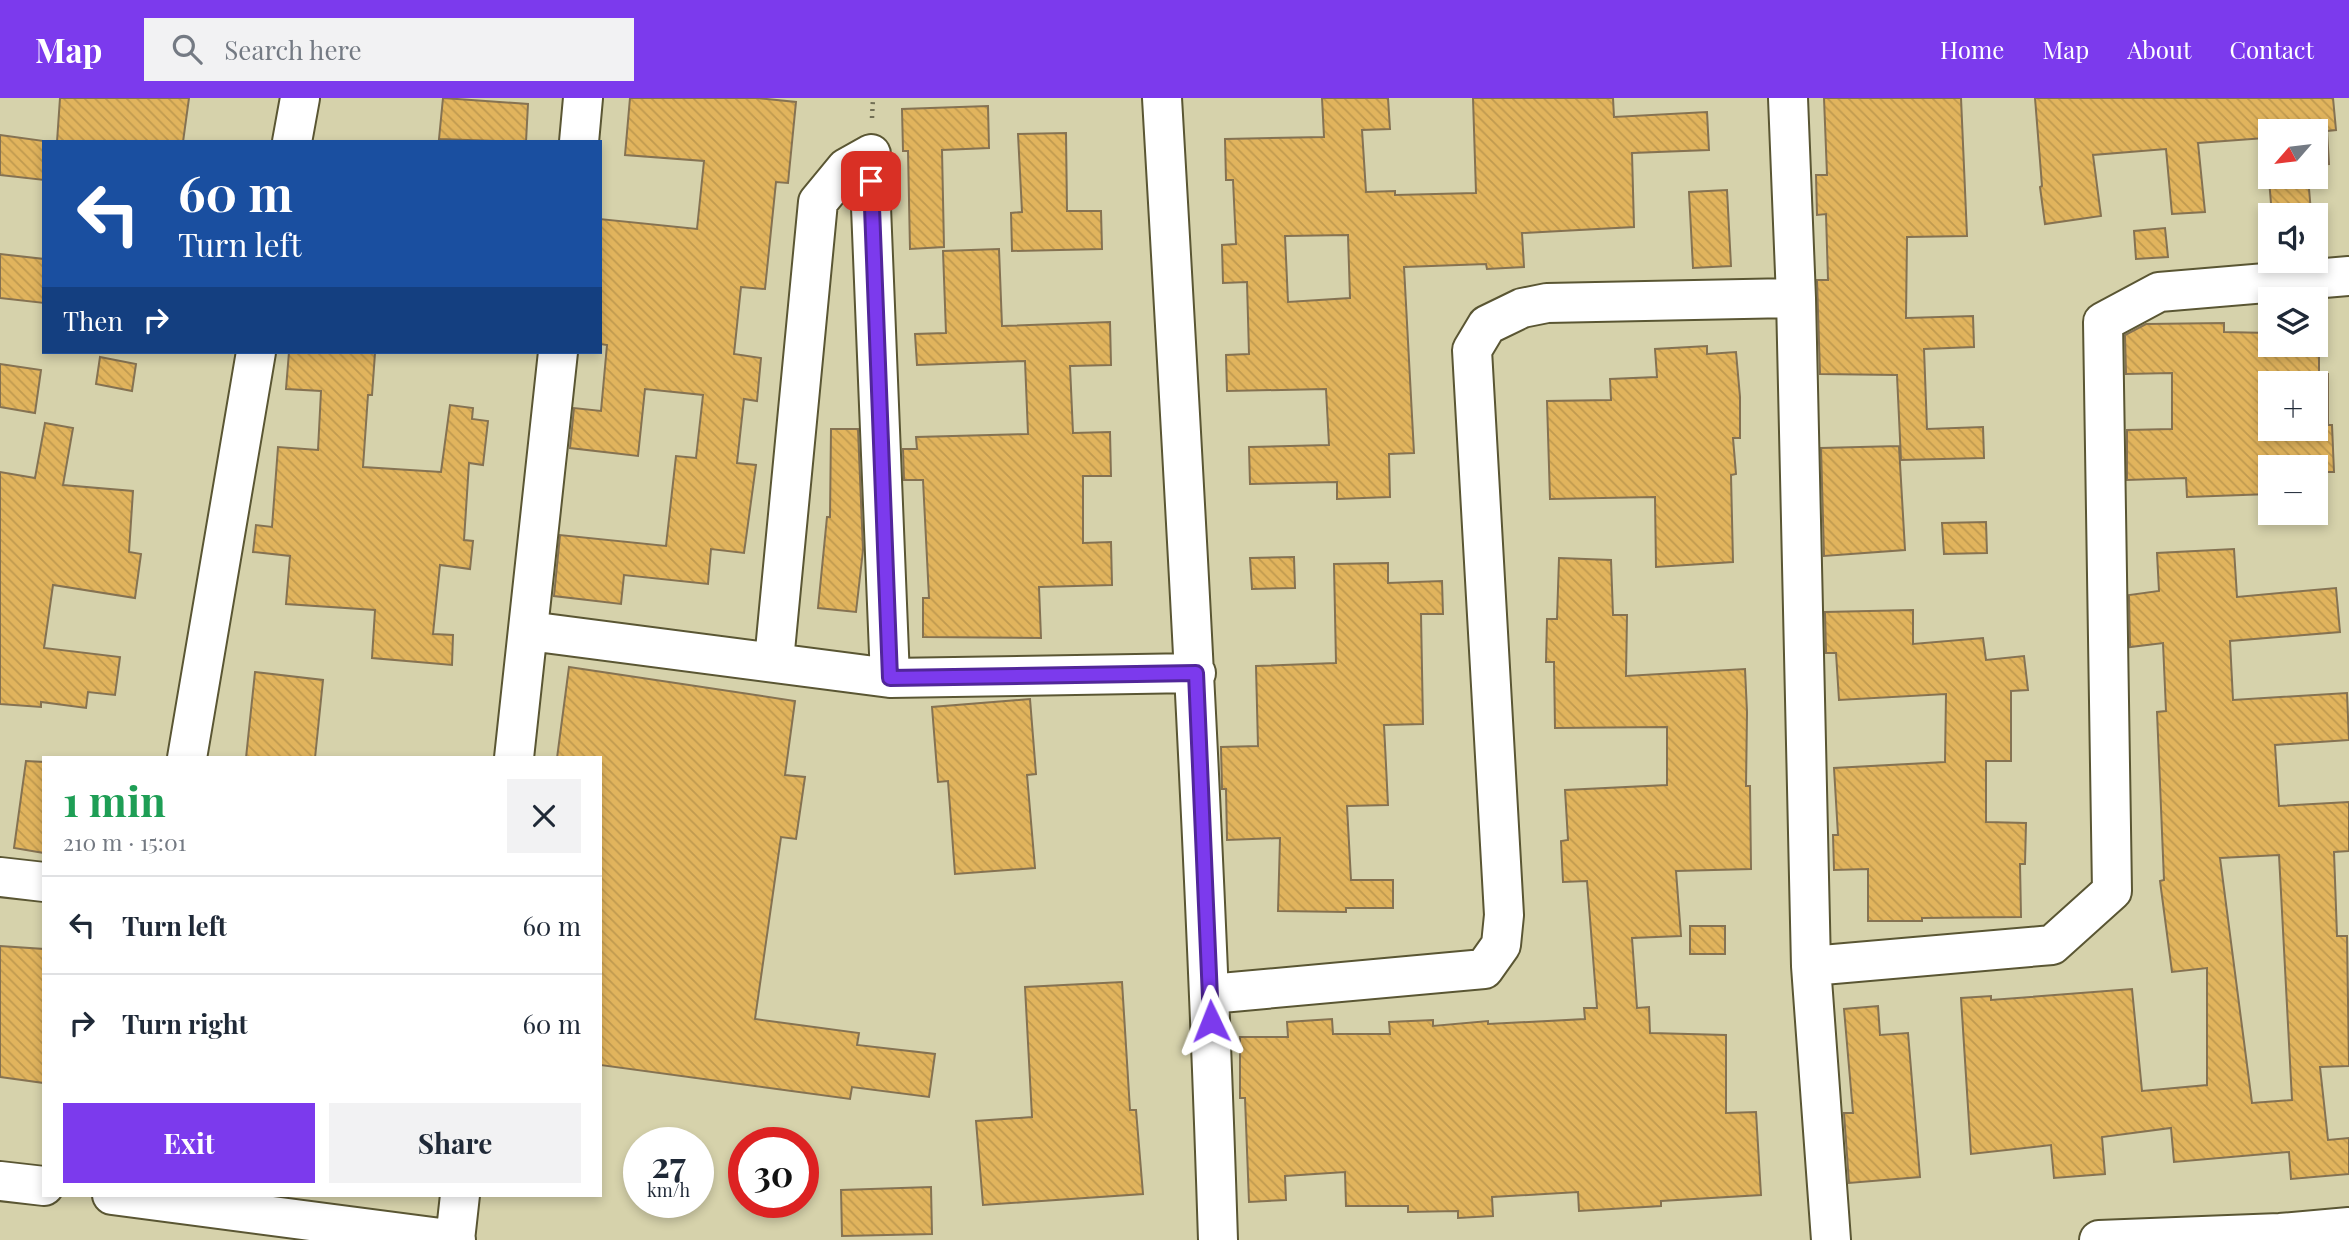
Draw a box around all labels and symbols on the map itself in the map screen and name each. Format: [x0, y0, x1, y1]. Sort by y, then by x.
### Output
north arrow [2258, 119, 2328, 189]
pin [841, 151, 901, 211]
position arrow [1174, 984, 1248, 1058]
speed limit sign: 30 [728, 1127, 819, 1218]

